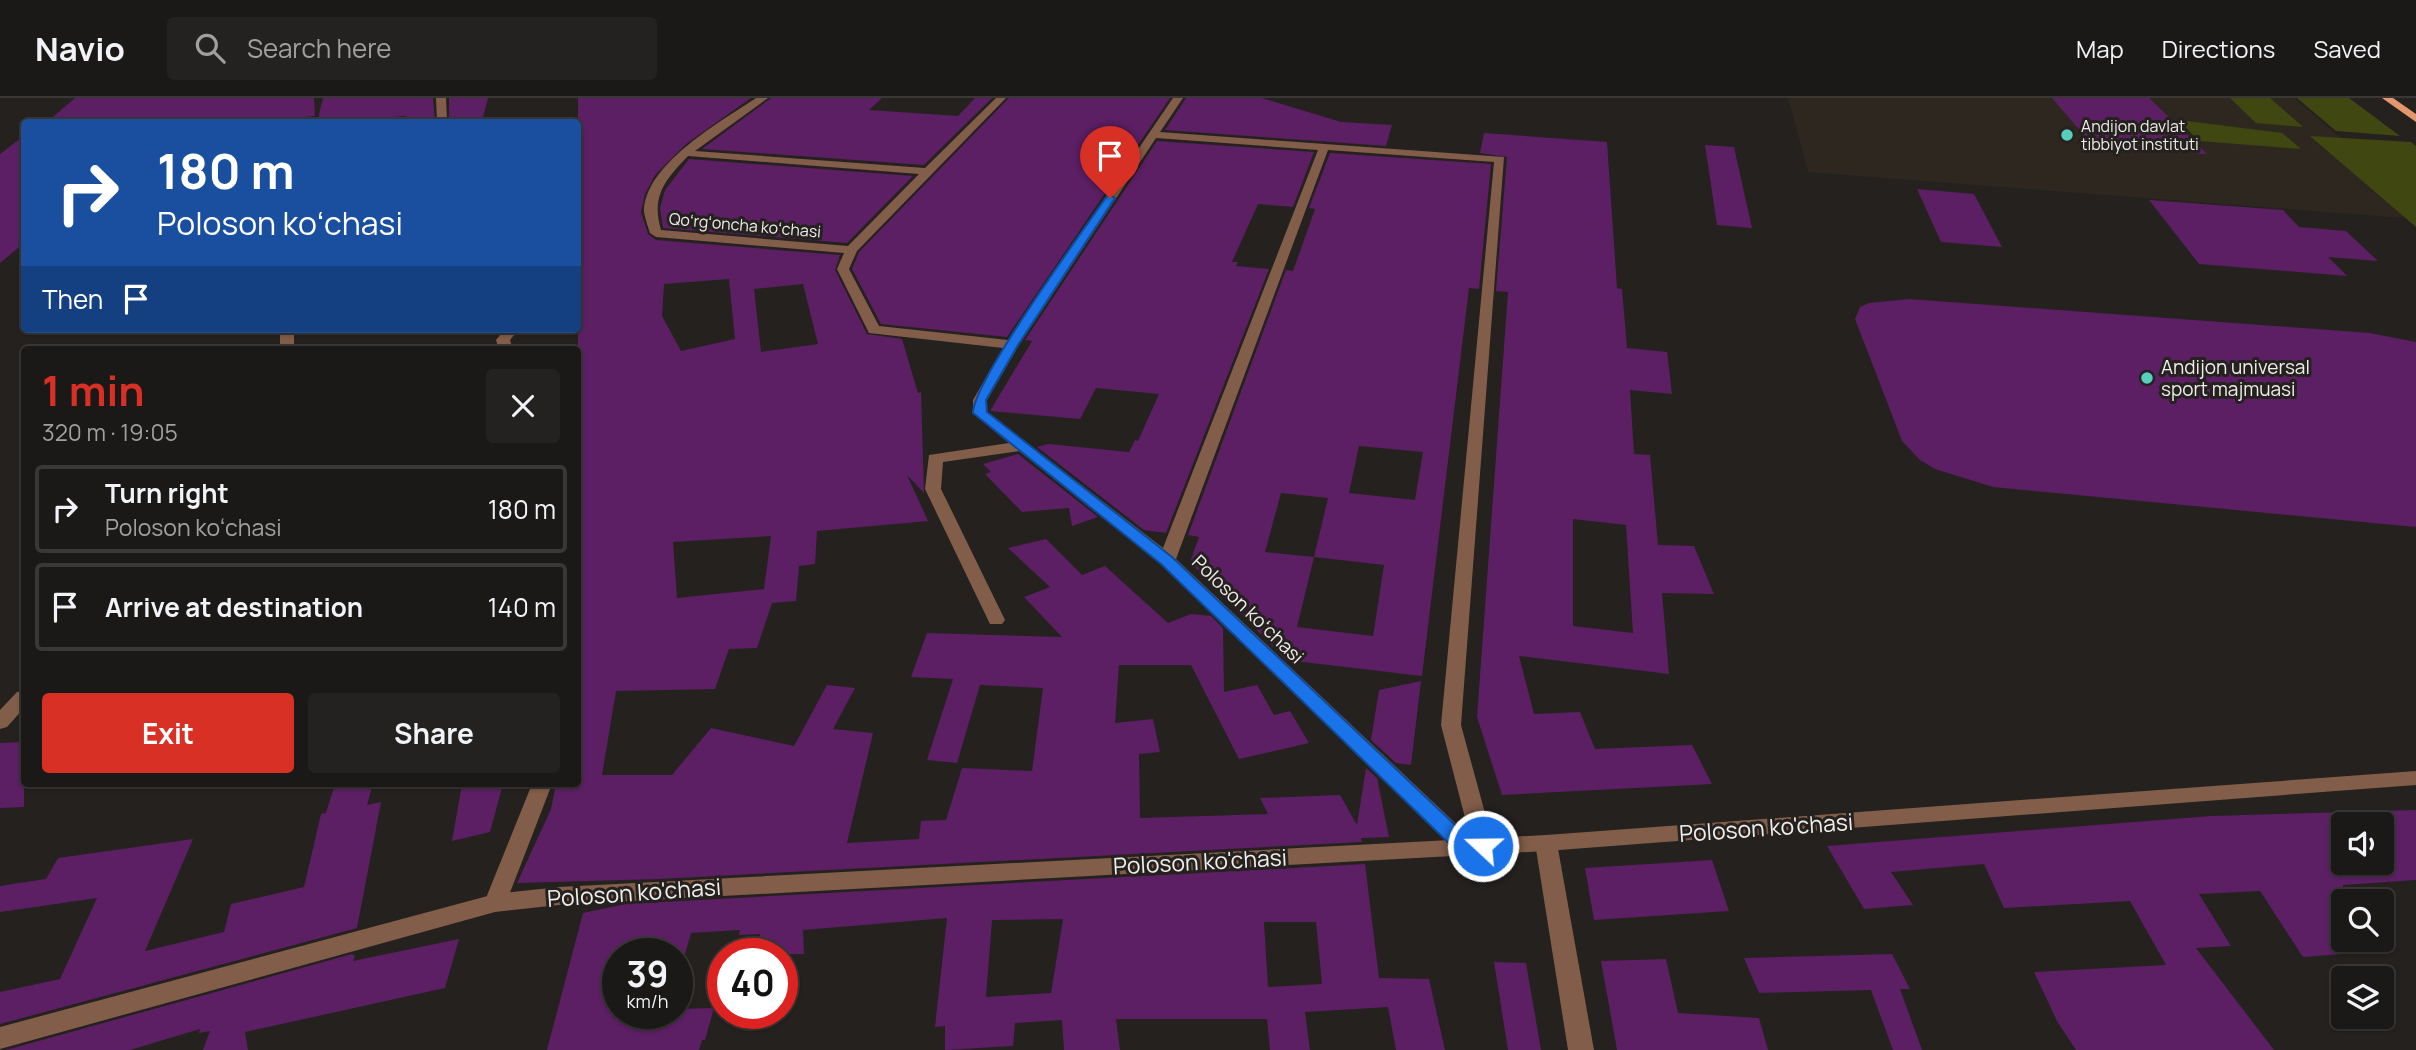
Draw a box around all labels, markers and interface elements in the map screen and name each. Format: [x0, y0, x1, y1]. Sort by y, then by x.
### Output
search box [167, 17, 657, 80]
text: Navio [35, 26, 125, 71]
icon: search [191, 29, 229, 67]
text: Search here [247, 30, 391, 66]
text: Map [2076, 32, 2124, 65]
text: Directions [2162, 32, 2275, 65]
text: Saved [2313, 32, 2381, 65]
place label: Andijon davlat tibbiyot instituti [2081, 115, 2199, 155]
pin [1080, 126, 1140, 198]
marker: Andijon davlat tibbiyot instituti [2059, 127, 2075, 143]
text: 180 m [157, 137, 295, 204]
icon: arrive [1091, 137, 1129, 175]
icon: right [42, 147, 133, 238]
text: Poloson koʻchasi [157, 201, 403, 245]
street label: Qoʻrgʻoncha koʻchasi [668, 207, 822, 243]
icon: arrive [117, 280, 155, 318]
text: Then [42, 281, 103, 317]
place label: Andijon universal sport majmuasi [2161, 354, 2310, 402]
text: 1 min [42, 361, 145, 419]
button: close [486, 369, 560, 443]
marker: Andijon universal sport majmuasi [2139, 370, 2155, 386]
text: 320 m · 19:05 [42, 416, 178, 448]
text: Turn right [105, 475, 229, 511]
icon: right [46, 490, 84, 528]
text: 180 m [488, 491, 556, 527]
text: Poloson koʻchasi [105, 511, 282, 543]
street label: Poloson koʻchasi [1186, 549, 1310, 669]
icon: arrive [46, 588, 84, 626]
text: Arrive at destination [105, 589, 363, 625]
text: 140 m [487, 589, 556, 625]
button: Exit [42, 693, 294, 773]
button: Share [308, 693, 560, 773]
street label: Poloson ko'chasi [1678, 805, 1854, 849]
position arrow [1446, 809, 1520, 883]
map controls [2331, 812, 2394, 1029]
button: sound [2331, 812, 2394, 875]
street label: Poloson ko'chasi [1112, 840, 1288, 882]
street label: Poloson ko'chasi [546, 870, 722, 914]
button: search [2331, 889, 2394, 952]
speed limit sign: 40 [707, 938, 798, 1029]
text: 39 [626, 950, 669, 998]
button: layers [2331, 966, 2394, 1029]
text: km/h [627, 989, 668, 1013]

